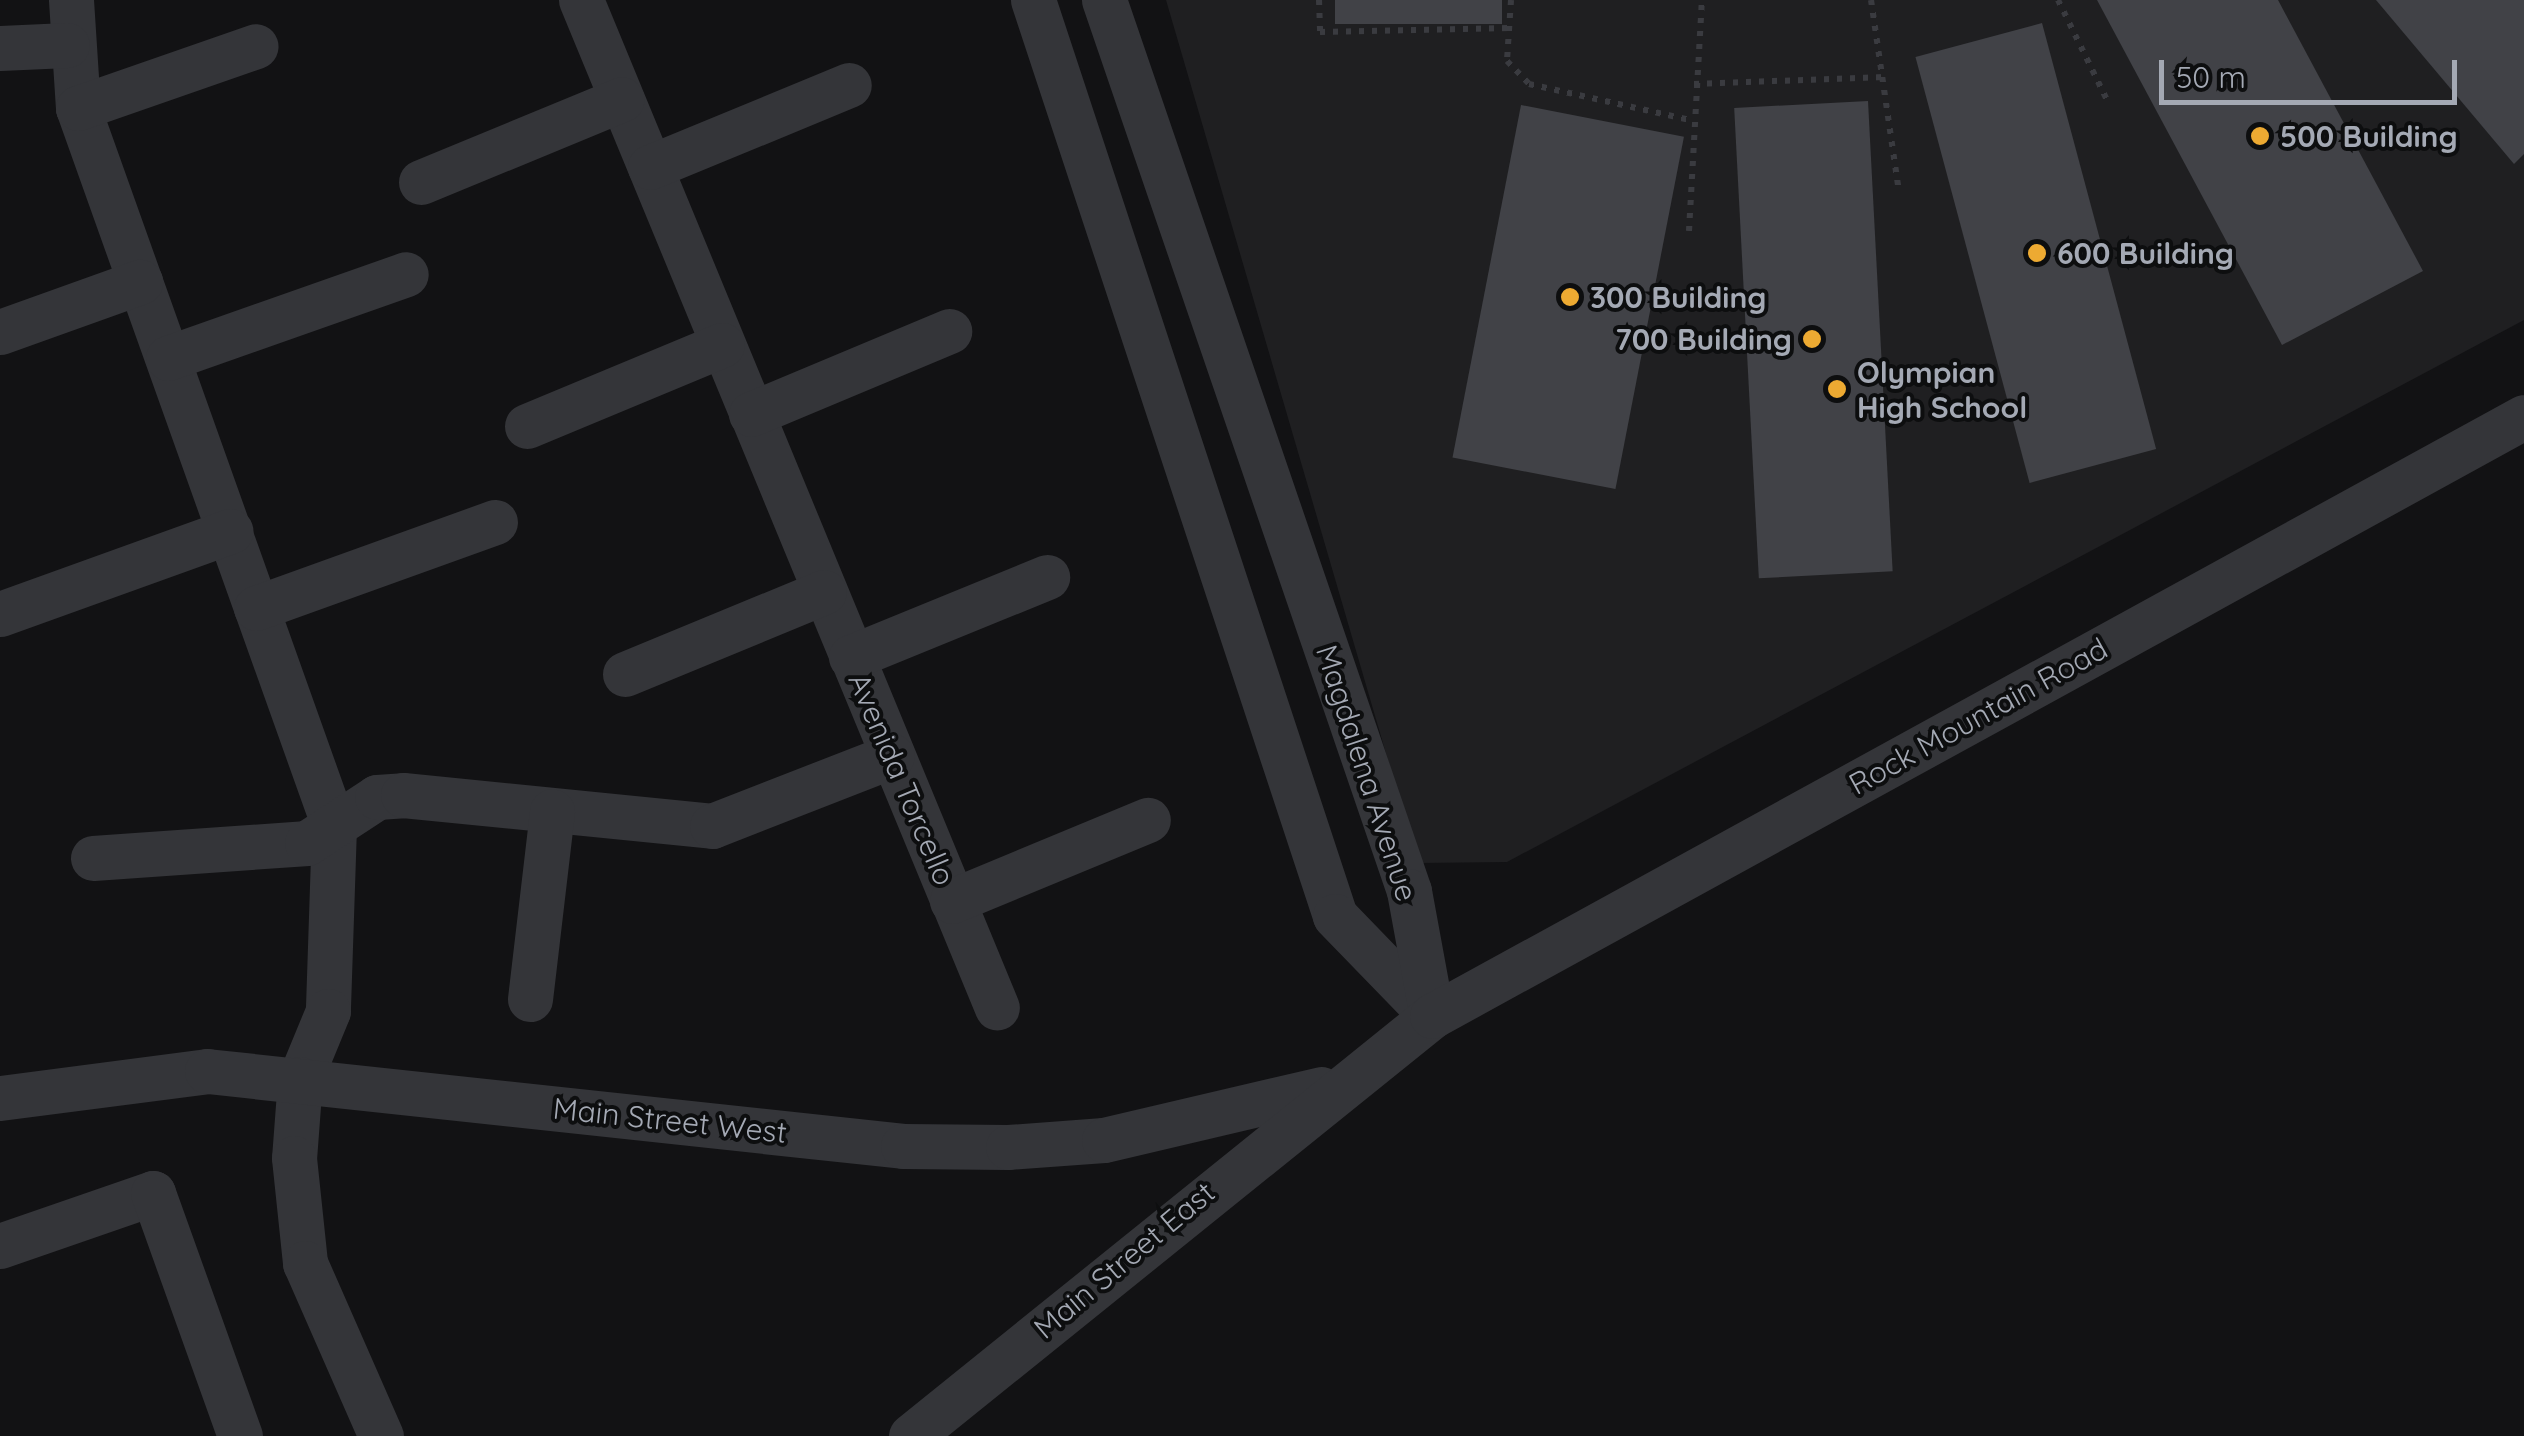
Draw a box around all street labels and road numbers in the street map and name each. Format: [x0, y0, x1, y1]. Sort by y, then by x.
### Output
street label: Rock Mountain Road [1842, 630, 2114, 802]
street label: Magdalena Avenue [1309, 640, 1425, 906]
street label: Avenida Torcello [841, 667, 963, 891]
street label: Main Street West [551, 1090, 789, 1150]
street label: Main Street East [1026, 1174, 1222, 1346]

